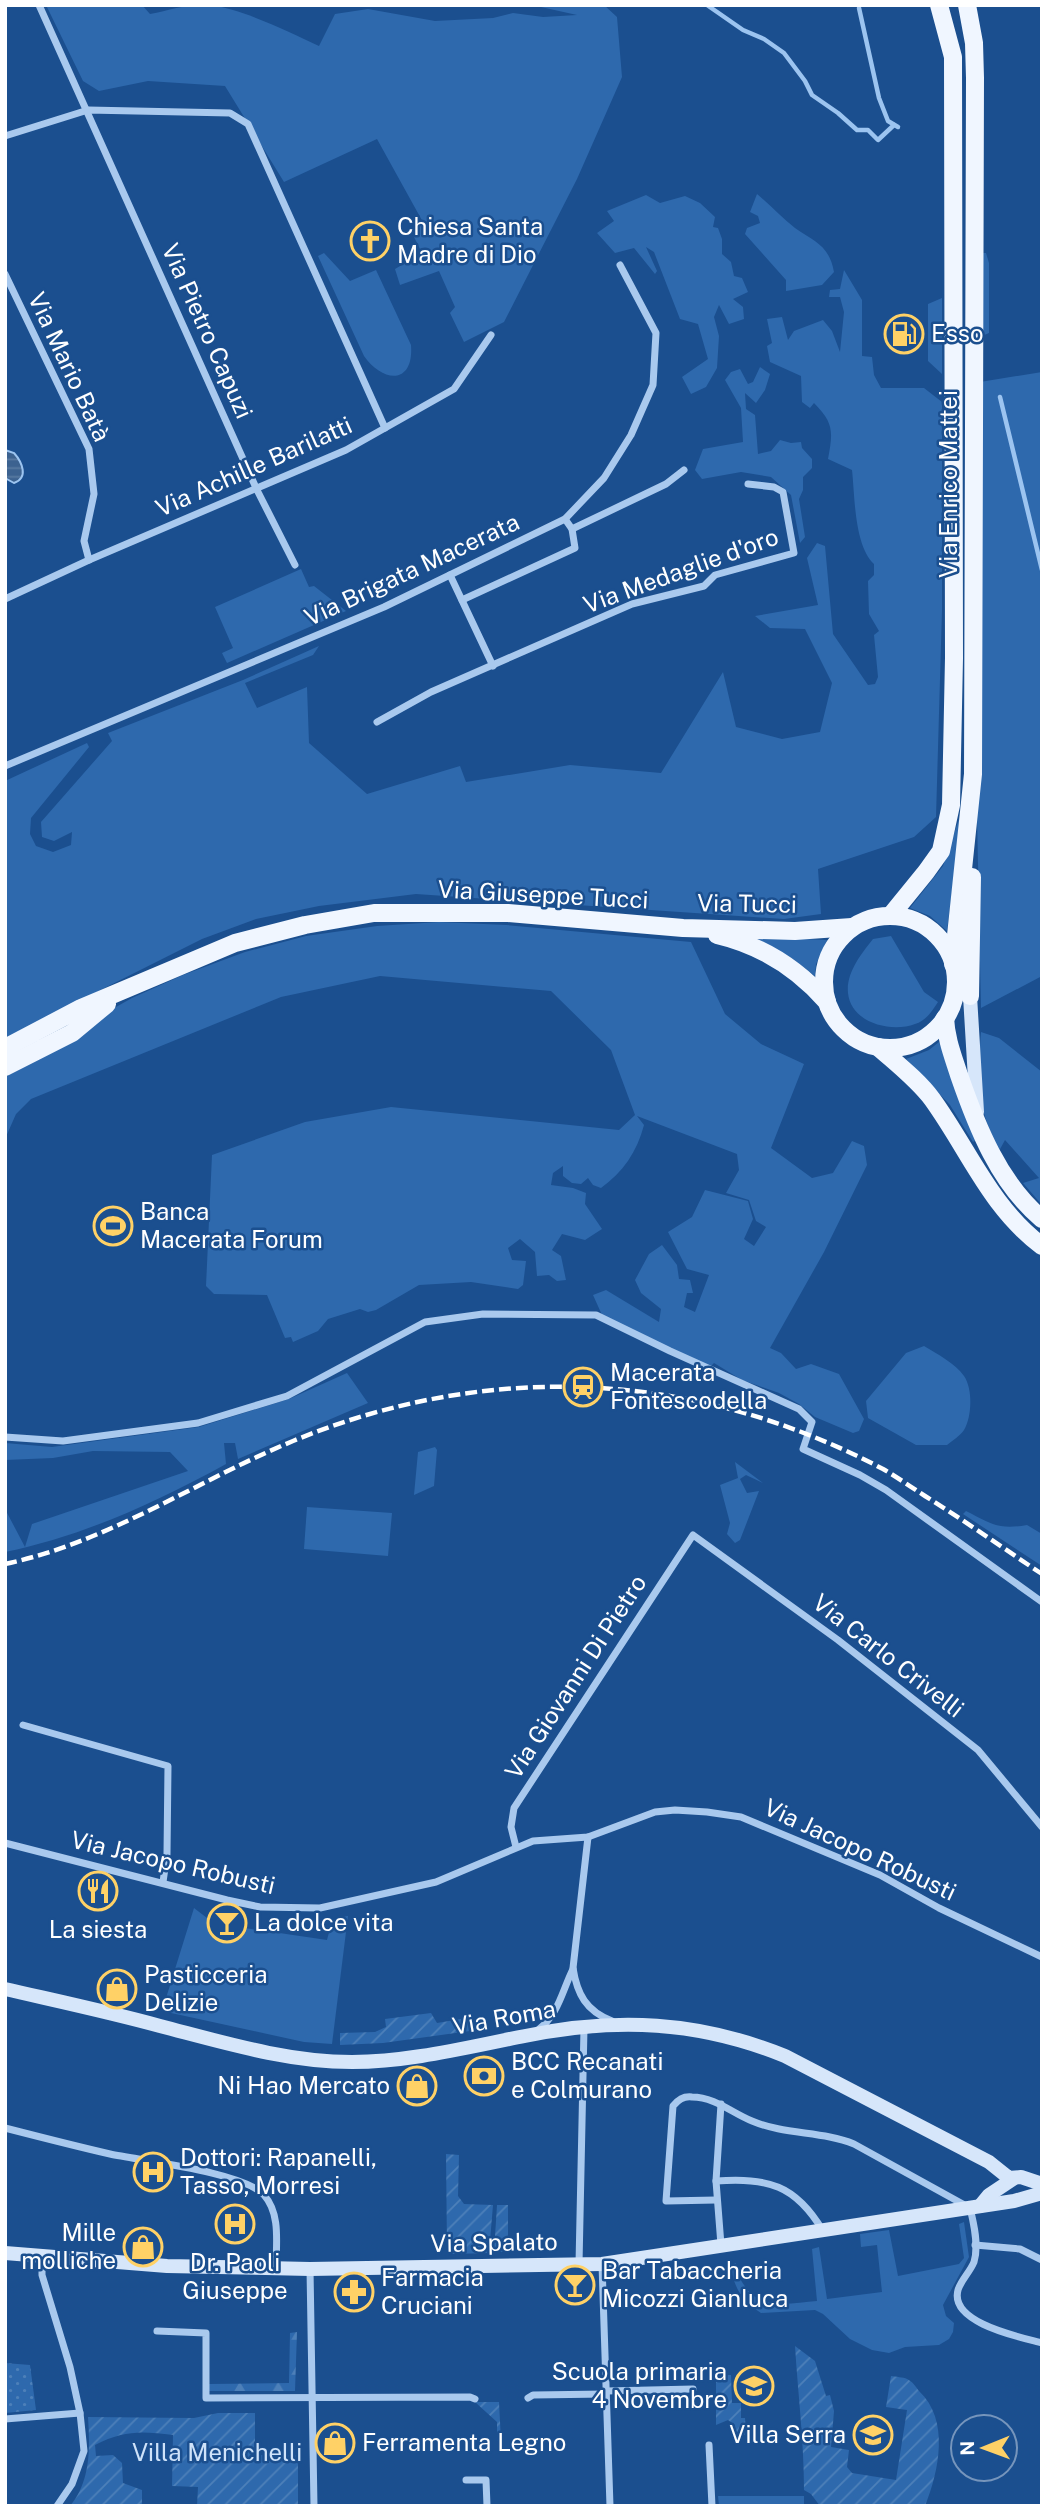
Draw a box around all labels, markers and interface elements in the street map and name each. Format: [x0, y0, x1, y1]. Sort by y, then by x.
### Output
place label: Chiesa Santa Madre di Dio [397, 212, 543, 268]
church icon: Chiesa Santa Madre di Dio [349, 220, 391, 262]
street label: Via Pietro Capuzi [157, 239, 259, 422]
street label: Via Mario Batà [23, 287, 117, 446]
fuel station icon: Esso [883, 313, 925, 355]
place label: Esso [931, 319, 983, 347]
street label: Via Enrico Mattei [934, 390, 962, 578]
street label: Via Achille Barilatti [151, 410, 356, 522]
street label: Via Brigata Macerata [300, 507, 523, 631]
street label: Via Medaglie d'oro [579, 522, 782, 618]
street label: Via Giuseppe Tucci [437, 875, 649, 914]
street label: Via Tucci [697, 888, 797, 918]
place label: Banca Macerata Forum [140, 1197, 323, 1253]
sports icon: Banca Macerata Forum [92, 1205, 134, 1247]
place label: Macerata Fontescodella [610, 1358, 767, 1414]
station icon: Macerata Fontescodella [562, 1366, 604, 1408]
street label: Via Giovanni Di Pietro [499, 1569, 652, 1784]
street label: Via Carlo Crivelli [808, 1588, 970, 1723]
street label: Via Jacopo Robusti [760, 1792, 961, 1906]
street label: Via Jacopo Robusti [68, 1825, 278, 1899]
restaurant icon: La siesta [77, 1870, 119, 1912]
bar icon: La dolce vita [206, 1902, 248, 1944]
place label: La dolce vita [254, 1908, 393, 1936]
place label: La siesta [49, 1915, 147, 1943]
place label: Pasticceria Delizie [144, 1960, 267, 2016]
shop icon: Pasticceria Delizie [96, 1968, 138, 2010]
street label: Via Roma [450, 1994, 558, 2040]
place label: BCC Recanati e Colmurano [511, 2047, 663, 2103]
bank icon: BCC Recanati e Colmurano [463, 2055, 505, 2097]
shop icon: Ni Hao Mercato [396, 2065, 438, 2107]
place label: Ni Hao Mercato [217, 2071, 390, 2099]
place label: Dottori: Rapanelli, Tasso, Morresi [180, 2143, 377, 2199]
hospital icon: Dottori: Rapanelli, Tasso, Morresi [132, 2151, 174, 2193]
hospital icon: Dr. Paoli Giuseppe [214, 2203, 256, 2245]
place label: Mille molliche [21, 2218, 116, 2274]
shop icon: Mille molliche [122, 2226, 164, 2268]
street label: Via Spalato [430, 2227, 558, 2257]
place label: Dr. Paoli Giuseppe [182, 2248, 288, 2304]
place label: Bar Tabaccheria Micozzi Gianluca [602, 2256, 788, 2312]
place label: Farmacia Cruciani [381, 2263, 484, 2319]
bar icon: Bar Tabaccheria Micozzi Gianluca [554, 2264, 596, 2306]
pharmacy icon: Farmacia Cruciani [333, 2271, 375, 2313]
place label: Scuola primaria 4 Novembre [552, 2357, 727, 2413]
school or university icon: Scuola primaria 4 Novembre [733, 2365, 775, 2407]
north arrow [949, 2413, 1019, 2483]
school or university icon: Villa Serra [852, 2414, 894, 2456]
place label: Villa Serra [729, 2420, 846, 2448]
shop icon: Ferramenta Legno [314, 2422, 356, 2464]
place label: Ferramenta Legno [362, 2428, 566, 2456]
park label: Villa Menichelli [132, 2438, 302, 2466]
text: N [956, 2441, 978, 2456]

